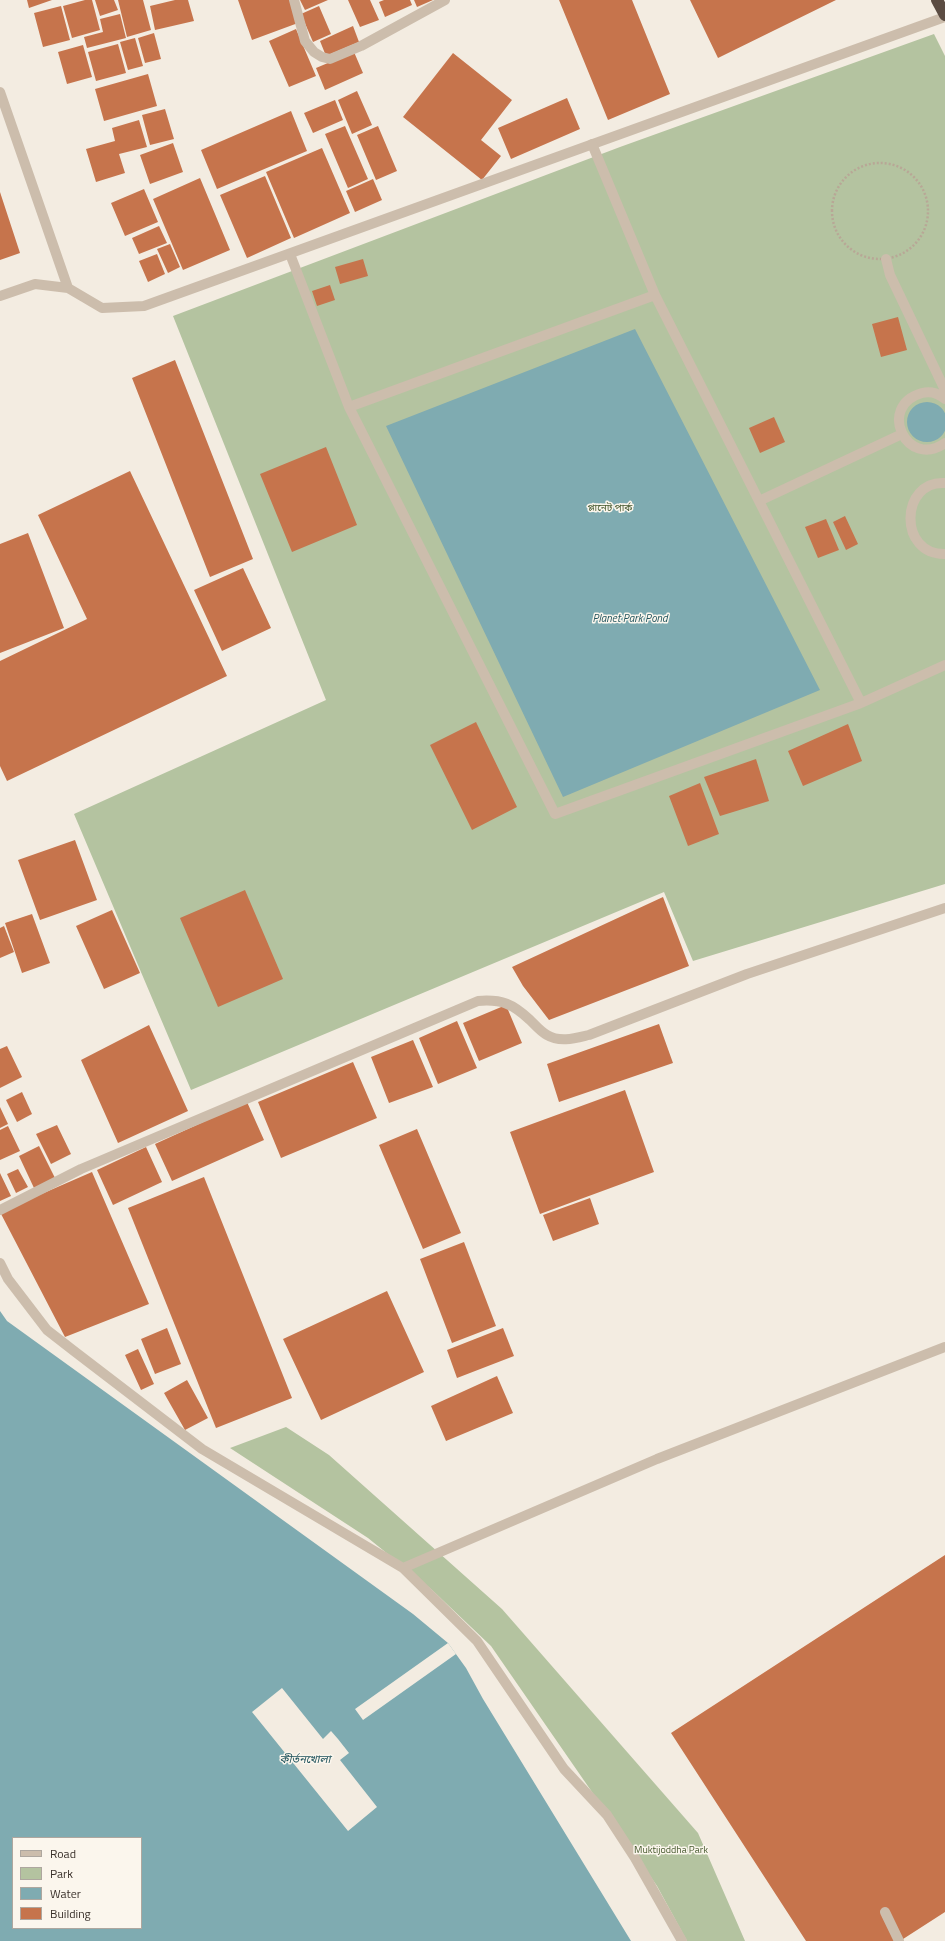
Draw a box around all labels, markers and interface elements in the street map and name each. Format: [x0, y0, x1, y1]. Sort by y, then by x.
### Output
park label: প্লানেট পার্ক [588, 503, 632, 515]
water label: Planet Park Pond [592, 612, 668, 626]
water label: কীর্তনখোলা [280, 1753, 330, 1767]
legend [12, 1837, 142, 1929]
text: Road [50, 1844, 76, 1863]
park label: Muktijoddha Park [634, 1845, 708, 1857]
text: Park [50, 1864, 73, 1883]
text: Water [50, 1884, 81, 1903]
text: Building [50, 1904, 91, 1923]

